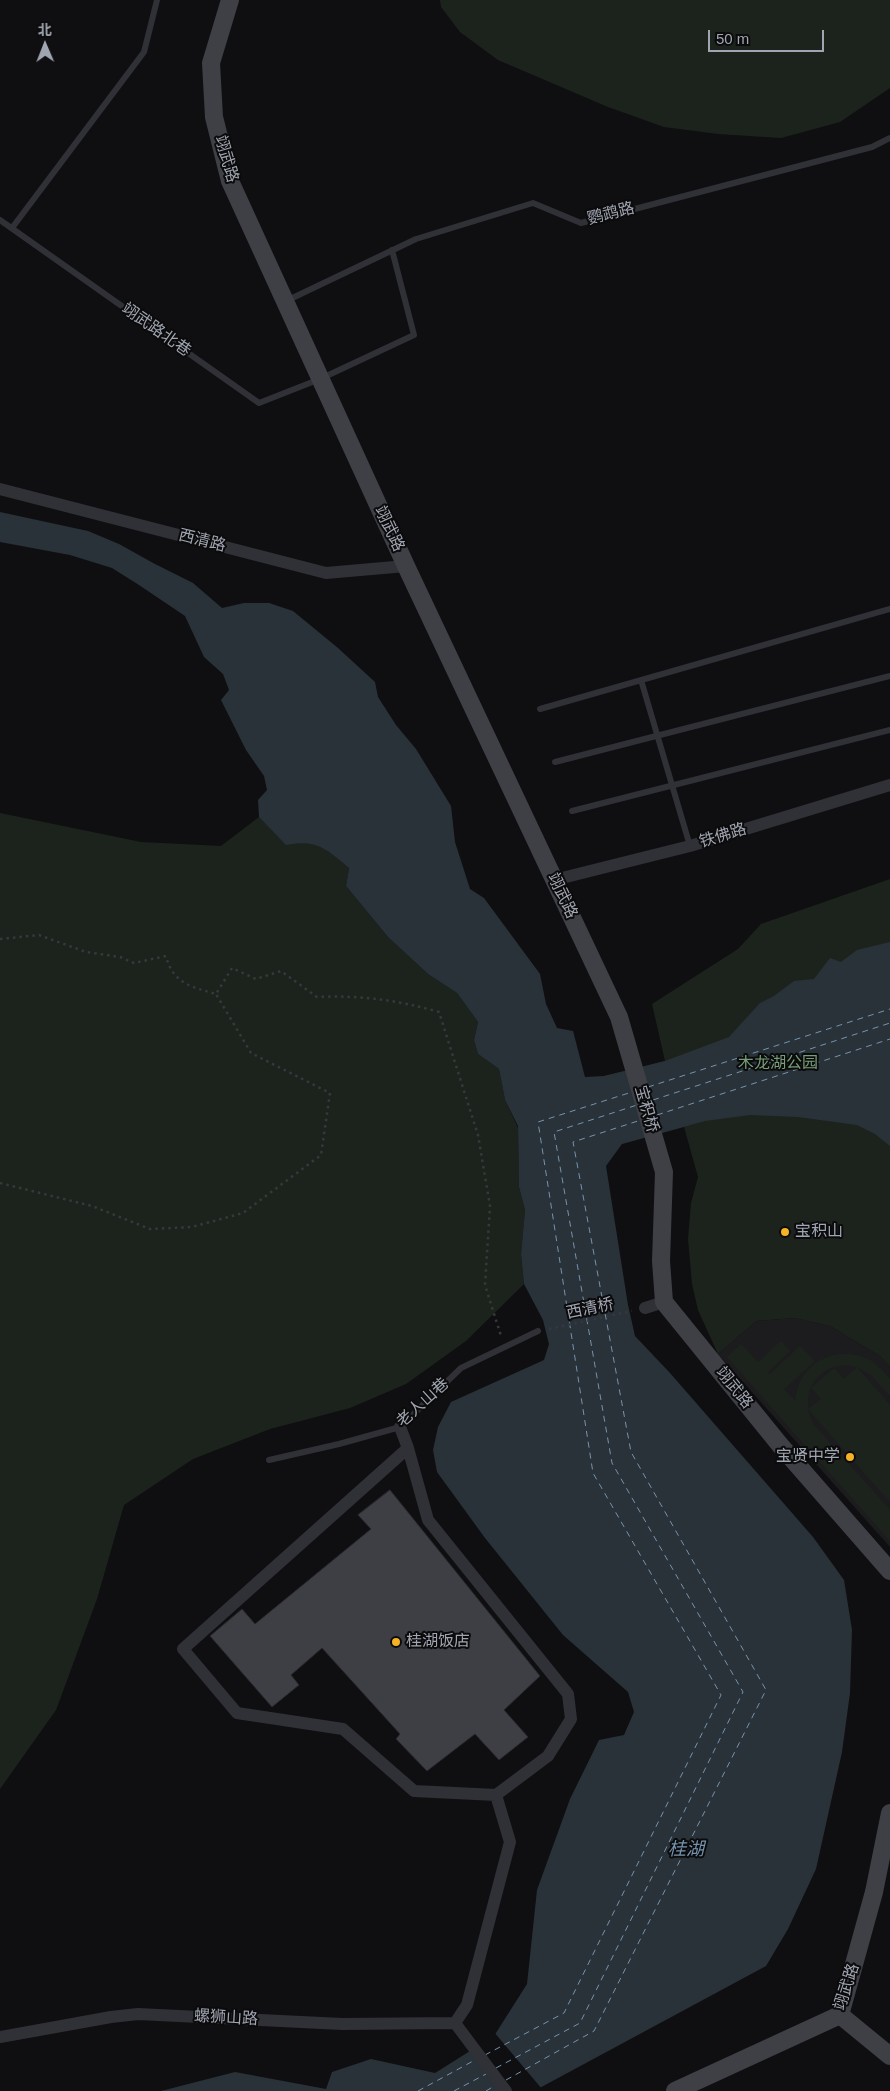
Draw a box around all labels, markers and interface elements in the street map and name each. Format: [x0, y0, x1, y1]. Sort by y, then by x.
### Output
north arrow [20, 20, 70, 70]
scale bar [710, 20, 826, 52]
text: 北 [38, 22, 52, 38]
text: 50 m [716, 30, 749, 47]
street label: 翊武路 [210, 133, 242, 185]
street label: 鹦鹉路 [585, 199, 637, 229]
street label: 翊武路北巷 [118, 299, 194, 361]
street label: 翊武路 [370, 503, 408, 555]
street label: 西清路 [176, 526, 228, 556]
street label: 铁佛路 [697, 820, 749, 852]
street label: 翊武路 [543, 870, 581, 922]
park label: 木龙湖公园 [738, 1054, 818, 1074]
street label: 宝积桥 [630, 1083, 662, 1135]
place label: 宝积山 [795, 1222, 843, 1242]
marker: 宝积山 [779, 1226, 791, 1238]
street label: 西清桥 [565, 1295, 615, 1323]
street label: 翊武路 [711, 1363, 757, 1413]
street label: 老人山巷 [393, 1374, 453, 1432]
place label: 宝贤中学 [776, 1447, 840, 1467]
marker: 宝贤中学 [844, 1451, 856, 1463]
place label: 桂湖饭店 [406, 1632, 470, 1652]
marker: 桂湖饭店 [390, 1636, 402, 1648]
water label: 桂湖 [668, 1839, 704, 1861]
street label: 翊武路 [830, 1961, 864, 2013]
street label: 螺狮山路 [194, 2007, 258, 2029]

